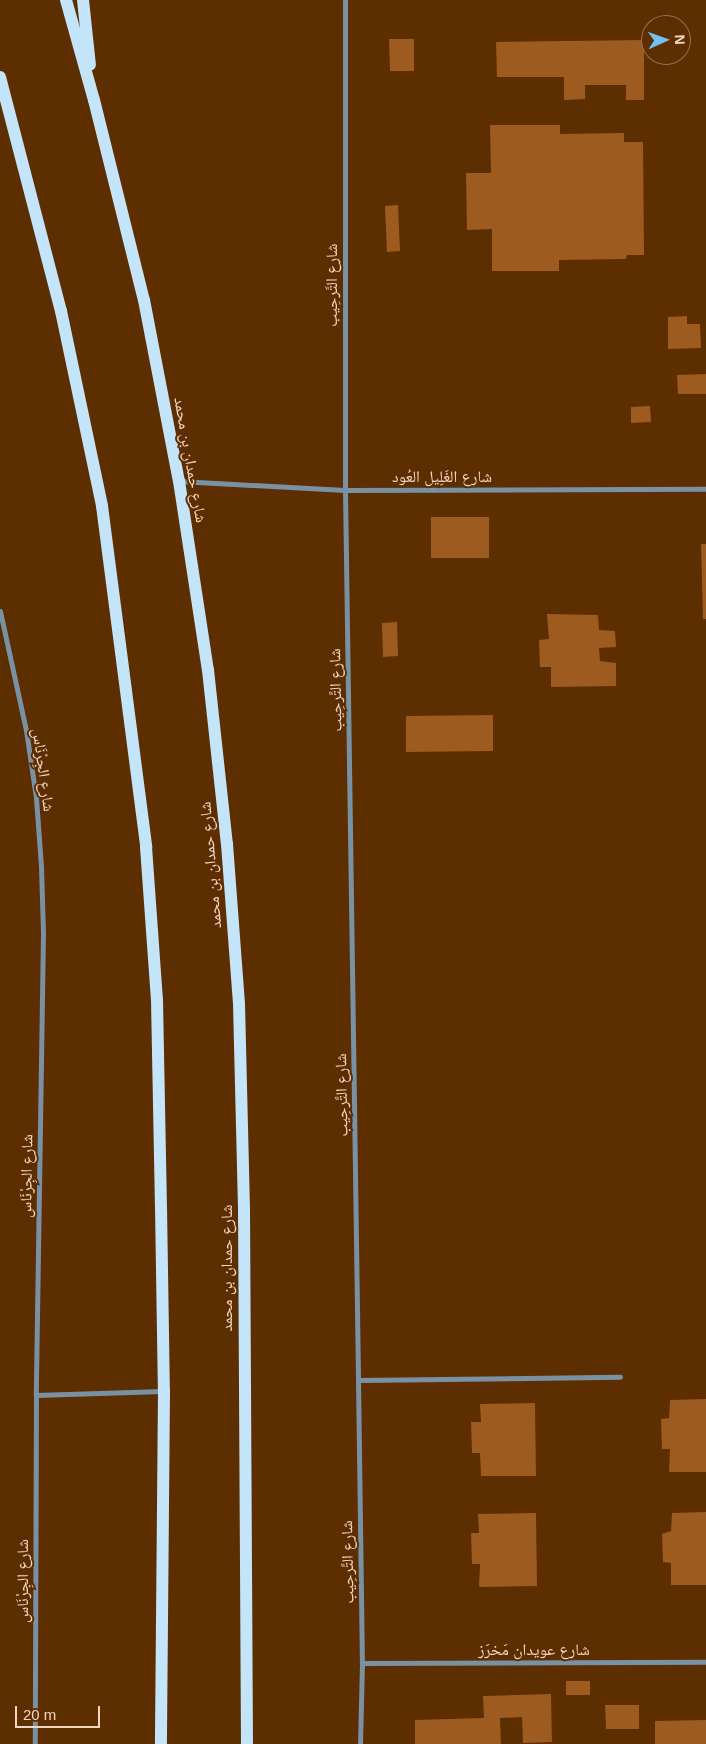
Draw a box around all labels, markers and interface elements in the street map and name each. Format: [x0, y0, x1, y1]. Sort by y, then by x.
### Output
north arrow [641, 15, 691, 65]
text: N [672, 34, 688, 45]
street label: شارع التَّرحِيب [322, 243, 342, 327]
street label: شارع حمدان بن محمد [170, 396, 210, 524]
street label: شارع الغَلِيل العُود [392, 467, 492, 487]
street label: شارع التَّرحِيب [326, 648, 346, 732]
street label: شارع الجِرْنَاس [28, 727, 58, 813]
street label: شارع حمدان بن محمد [196, 801, 226, 929]
street label: شارع التَّرحِيب [332, 1053, 352, 1137]
street label: شارع الجِرْنَاس [17, 1134, 37, 1218]
street label: شارع حمدان بن محمد [217, 1204, 237, 1332]
street label: شارع التَّرحِيب [338, 1520, 358, 1604]
street label: شارع الجِرْنَاس [13, 1539, 33, 1623]
street label: شارع عويدان مَخرَز [478, 1640, 590, 1660]
scale bar [18, 1696, 102, 1728]
text: 20 m [23, 1706, 56, 1723]

